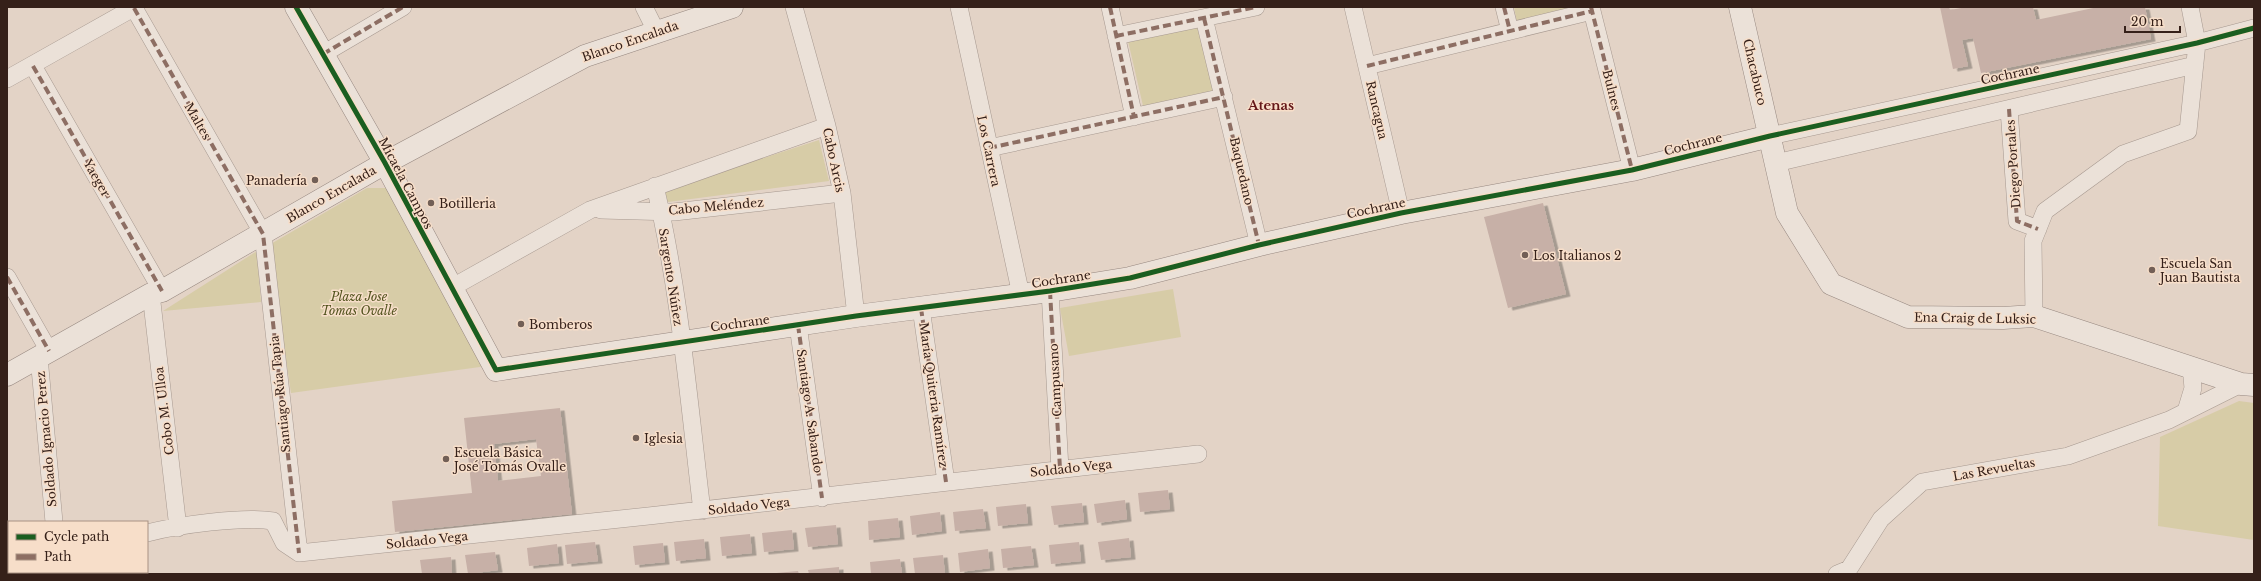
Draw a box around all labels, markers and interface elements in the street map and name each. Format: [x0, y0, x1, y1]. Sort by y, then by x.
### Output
scale bar [2125, 8, 2180, 34]
text: 20 m [2131, 14, 2163, 29]
street label: Blanco Encalada [580, 17, 681, 65]
street label: Chacabuco [1740, 37, 1770, 107]
street label: Cochrane [1979, 60, 2041, 88]
street label: Bulnes [1600, 68, 1624, 112]
street label: Rancagua [1363, 79, 1391, 141]
district label: Atenas [1247, 97, 1294, 114]
street label: Maltes [181, 100, 215, 142]
street label: Los Carrera [974, 114, 1004, 188]
street label: Diego Portales [2002, 119, 2024, 209]
street label: Cabo Arcis [820, 126, 848, 194]
street label: Cochrane [1662, 129, 1724, 158]
street label: Micaela Campos [376, 135, 436, 231]
street label: Baquedano [1227, 135, 1257, 207]
street label: Yaeger [80, 156, 114, 200]
street label: Blanco Encalada [283, 162, 379, 226]
place label: Panadería [246, 173, 307, 188]
marker: Panadería [310, 175, 320, 185]
street label: Cabo Meléndez [668, 194, 765, 218]
street label: Cochrane [1345, 194, 1407, 222]
place label: Botilleria [439, 196, 496, 211]
marker: Botilleria [426, 198, 436, 208]
street label: Sargento Núñez [656, 227, 686, 327]
place label: Los Italianos 2 [1533, 248, 1621, 263]
marker: Los Italianos 2 [1520, 250, 1530, 260]
place label: Escuela San Juan Bautista [2158, 256, 2240, 285]
marker: Escuela San Juan Bautista [2147, 265, 2157, 275]
street label: Cochrane [1030, 267, 1092, 291]
park label: Plaza Jose Tomas Ovalle [321, 289, 398, 318]
street label: Ena Craig de Luksic [1914, 309, 2037, 327]
street label: Cochrane [709, 311, 771, 335]
place label: Bomberos [529, 317, 593, 332]
marker: Bomberos [516, 319, 526, 329]
street label: María Quiteria Ramírez [916, 321, 952, 469]
street label: Santiago Rúa Tapia [266, 335, 294, 453]
street label: Campusano [1046, 343, 1064, 417]
street label: Santiago A. Sabando [794, 348, 826, 474]
street label: Cobo M. Ulloa [151, 366, 177, 456]
street label: Soldado Ignacio Perez [33, 370, 59, 507]
place label: Iglesia [644, 431, 683, 446]
marker: Iglesia [631, 433, 641, 443]
place label: Escuela Básica José Tomás Ovalle [452, 445, 566, 474]
marker: Escuela Básica José Tomás Ovalle [441, 454, 451, 464]
street label: Las Revueltas [1952, 454, 2036, 484]
street label: Soldado Vega [1029, 456, 1113, 480]
street label: Soldado Vega [707, 494, 791, 518]
legend [8, 521, 148, 573]
street label: Soldado Vega [385, 528, 469, 552]
text: Cycle path [44, 529, 109, 544]
text: Path [44, 549, 72, 564]

